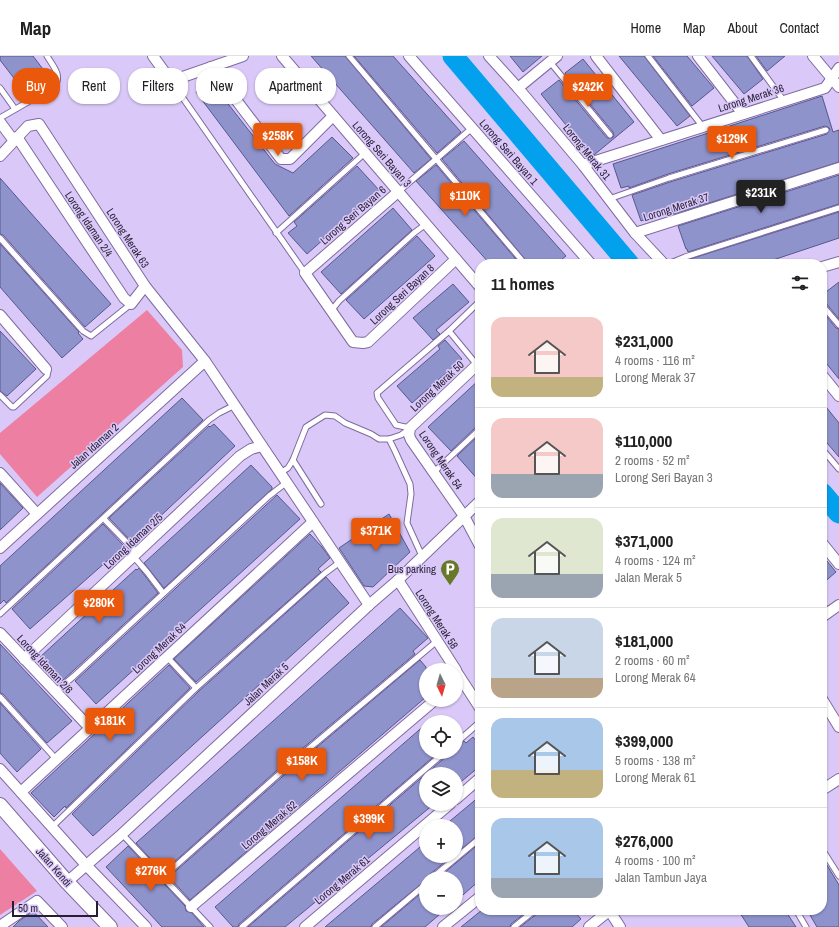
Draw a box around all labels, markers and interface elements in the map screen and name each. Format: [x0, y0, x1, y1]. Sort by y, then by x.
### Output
text: Map [20, 15, 51, 41]
text: Home [630, 19, 661, 37]
text: Map [683, 19, 705, 37]
text: About [727, 19, 757, 37]
text: Contact [779, 19, 819, 37]
chip: Buy [12, 68, 60, 104]
chip: Rent [68, 68, 120, 104]
chip: Filters [128, 68, 188, 104]
chip: New [196, 68, 247, 104]
chip: Apartment [255, 68, 336, 104]
pin: $242K [560, 74, 616, 108]
text: $242K [572, 78, 604, 95]
street label: Lorong Merak 36 [716, 81, 786, 115]
street label: Lorong Seri Bayan 1 [477, 116, 541, 188]
street label: Lorong Seri Bayan 3 [350, 118, 414, 190]
street label: Lorong Merak 31 [560, 121, 614, 183]
pin: $258K [250, 123, 306, 157]
pin: $129K [704, 126, 760, 160]
text: $258K [262, 127, 294, 144]
text: $129K [716, 130, 748, 147]
pin: $231K [733, 180, 789, 214]
street label: Lorong Seri Bayan 6 [317, 183, 389, 247]
pin: $110K [437, 183, 493, 217]
text: $231K [745, 184, 777, 201]
text: $110K [450, 187, 480, 204]
street label: Lorong Idaman 2/4 [62, 189, 116, 259]
street label: Lorong Merak 37 [641, 190, 711, 224]
street label: Lorong Merak 63 [104, 206, 152, 270]
street label: Lorong Seri Bayan 8 [367, 261, 437, 327]
text: 11 homes [491, 272, 555, 295]
icon: filters [789, 272, 811, 294]
text: $231,000 [615, 329, 673, 352]
icon: home [523, 333, 571, 381]
text: 4 rooms · 116 m² [615, 352, 695, 369]
street label: Lorong Merak 50 [407, 358, 467, 414]
text: Lorong Merak 37 [615, 369, 696, 386]
street label: Jalan Idaman 2 [66, 420, 122, 472]
street label: Lorong Merak 54 [416, 428, 466, 492]
text: $110,000 [615, 429, 672, 452]
icon: home [523, 434, 571, 482]
text: 2 rooms · 52 m² [615, 452, 690, 469]
text: Lorong Seri Bayan 3 [615, 469, 713, 486]
street label: Lorong Idaman 2/5 [101, 510, 165, 572]
pin: $371K [348, 518, 404, 552]
text: $371K [360, 522, 392, 539]
text: $371,000 [615, 529, 673, 552]
icon: home [523, 534, 571, 582]
text: 4 rooms · 124 m² [615, 552, 696, 569]
parking icon: Bus parking [439, 558, 461, 586]
place label: Bus parking [388, 562, 436, 576]
text: Jalan Merak 5 [615, 569, 682, 586]
street label: Lorong Merak 58 [413, 587, 461, 651]
pin: $280K [71, 590, 127, 624]
text: $280K [83, 594, 115, 611]
street label: Lorong Merak 64 [129, 620, 189, 676]
text: $181,000 [615, 629, 673, 652]
street label: Lorong Idaman 2/6 [14, 632, 76, 696]
icon: home [523, 634, 571, 682]
text: 2 rooms · 60 m² [615, 652, 690, 669]
street label: Jalan Merak 5 [241, 660, 291, 708]
north arrow [419, 663, 463, 707]
map controls [419, 663, 463, 915]
text: Lorong Merak 64 [615, 669, 696, 686]
pin: $181K [82, 708, 138, 742]
text: $181K [94, 712, 126, 729]
button: locate [419, 715, 463, 759]
text: $399,000 [615, 729, 673, 752]
icon: home [523, 734, 571, 782]
pin: $158K [274, 748, 330, 782]
text: $158K [286, 752, 318, 769]
text: 5 rooms · 138 m² [615, 752, 696, 769]
button: layers [419, 767, 463, 811]
text: Lorong Merak 61 [615, 769, 696, 786]
street label: Lorong Merak 62 [238, 798, 300, 852]
pin: $399K [341, 806, 397, 840]
text: $399K [353, 810, 385, 827]
button: + [419, 819, 463, 863]
text: $276,000 [615, 829, 673, 852]
icon: home [523, 834, 571, 882]
street label: Jalan Kendi [33, 844, 75, 890]
text: 4 rooms · 100 m² [615, 852, 696, 869]
street label: Lorong Merak 61 [311, 853, 373, 907]
pin: $276K [123, 858, 179, 892]
text: $276K [135, 862, 167, 879]
text: Jalan Tambun Jaya [615, 869, 707, 886]
button: − [419, 871, 463, 915]
scale bar [12, 899, 98, 918]
text: 50 m [18, 901, 38, 915]

